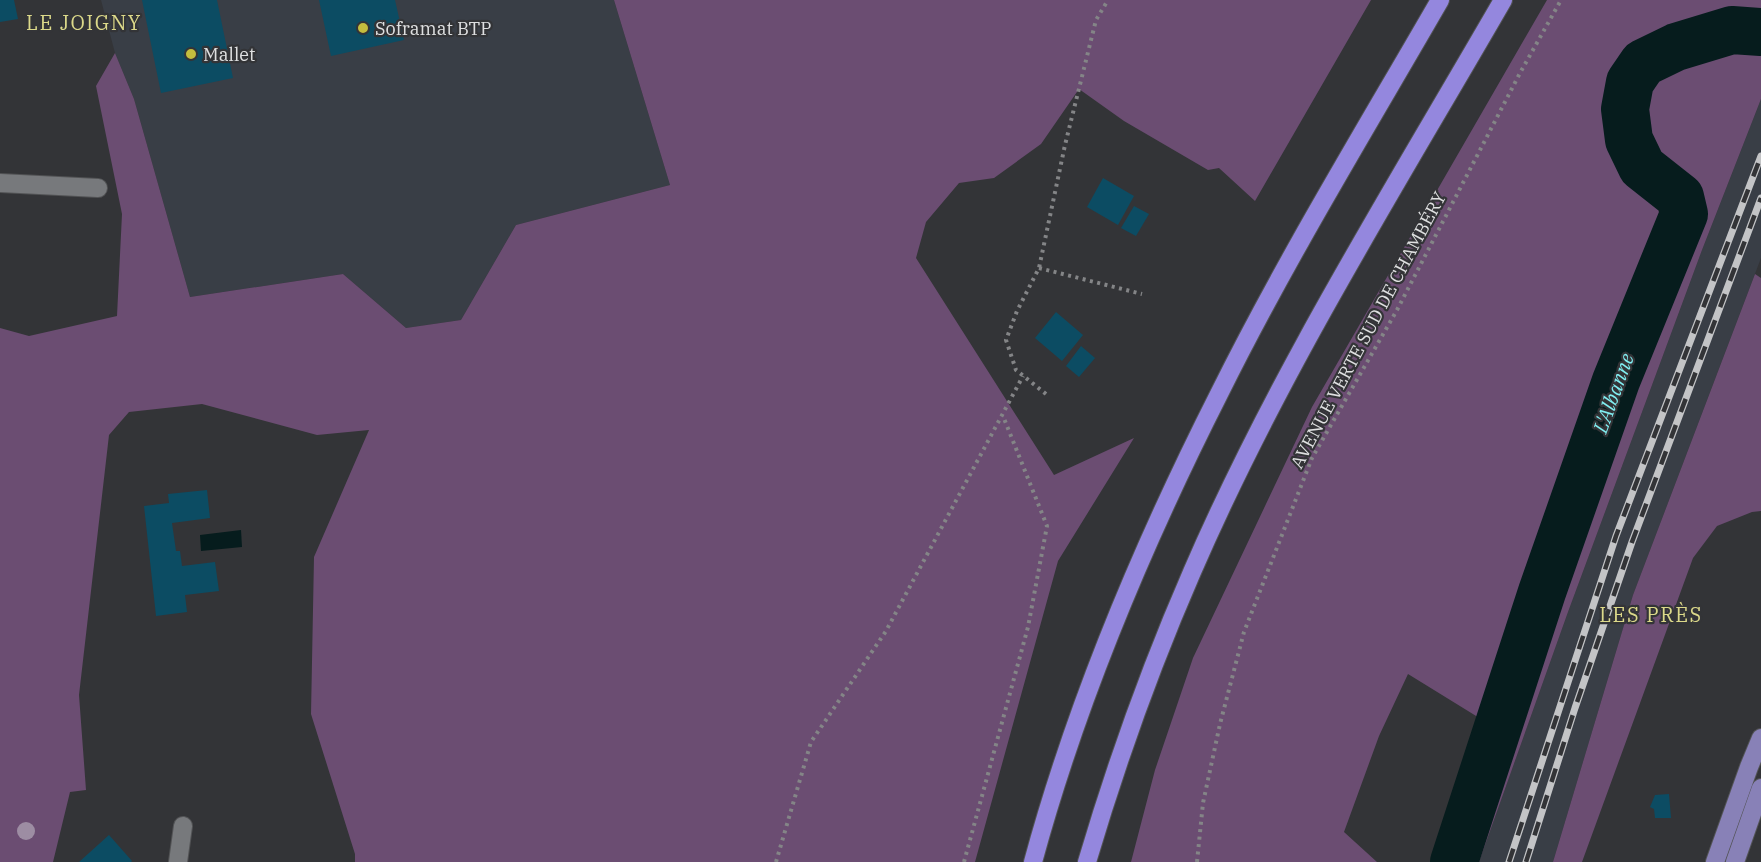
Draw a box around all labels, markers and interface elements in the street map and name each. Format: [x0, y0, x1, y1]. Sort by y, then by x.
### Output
district label: LE JOIGNY [26, 9, 142, 36]
place label: Soframat BTP [375, 17, 492, 40]
marker: Soframat BTP [356, 21, 370, 35]
place label: Mallet [203, 43, 255, 66]
marker: Mallet [184, 47, 198, 61]
street label: AVENUE VERTE SUD DE CHAMBÉRY [1285, 187, 1451, 472]
water label: L'Albanne [1586, 349, 1640, 437]
district label: LES PRÈS [1599, 601, 1703, 628]

